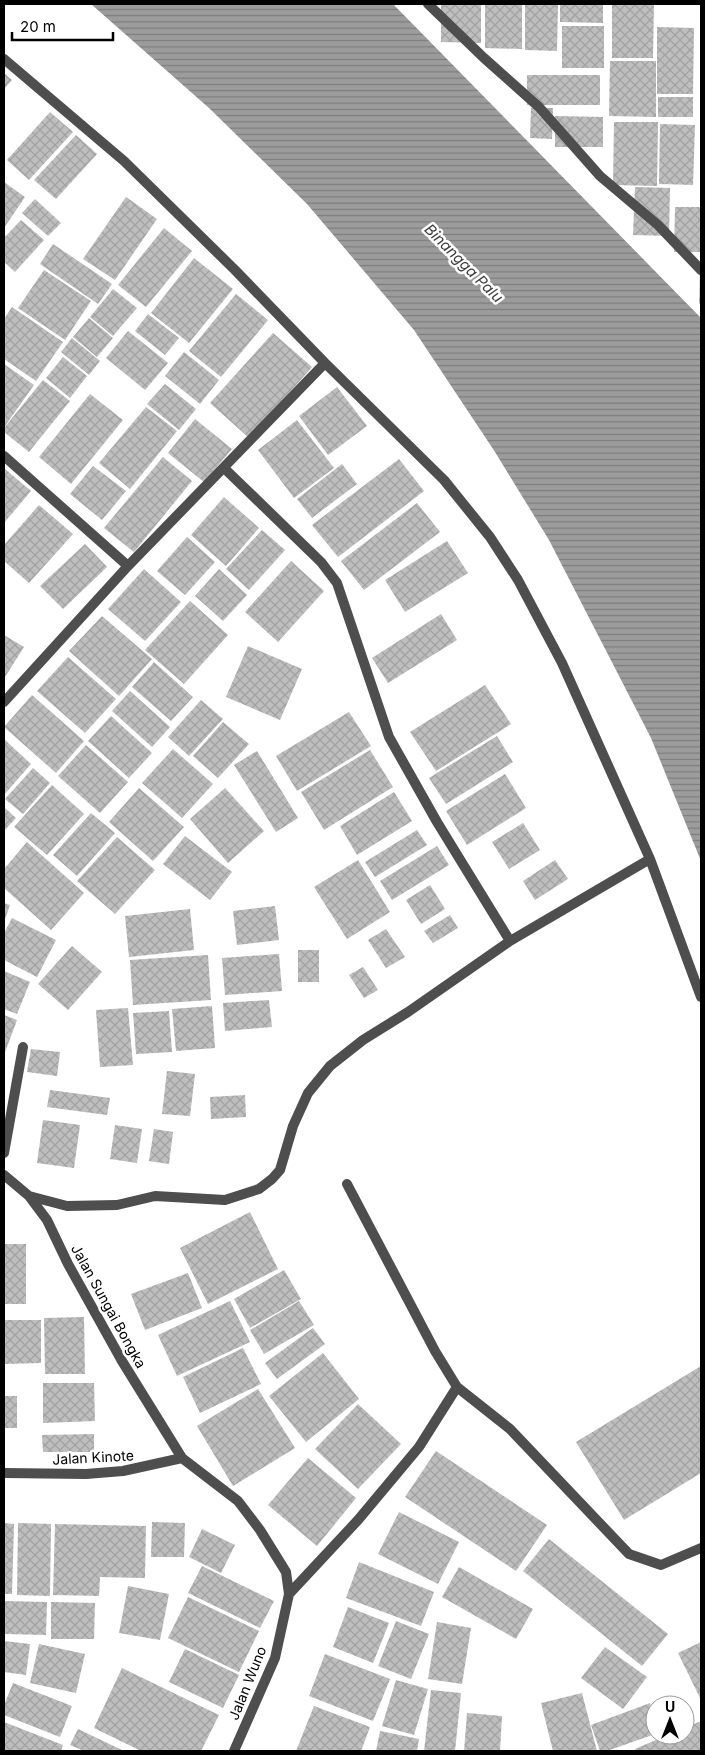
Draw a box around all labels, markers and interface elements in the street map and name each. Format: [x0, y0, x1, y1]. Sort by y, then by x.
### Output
scale bar [12, 10, 114, 42]
text: 20 m [20, 17, 56, 36]
water label: Binangga Palu [421, 220, 507, 306]
street label: Jalan Sungai Bongka [68, 1241, 150, 1371]
street label: Jalan Kinote [52, 1446, 134, 1468]
street label: Jalan Wuno [224, 1644, 270, 1722]
north arrow [645, 1695, 695, 1745]
text: U [665, 1698, 675, 1715]

